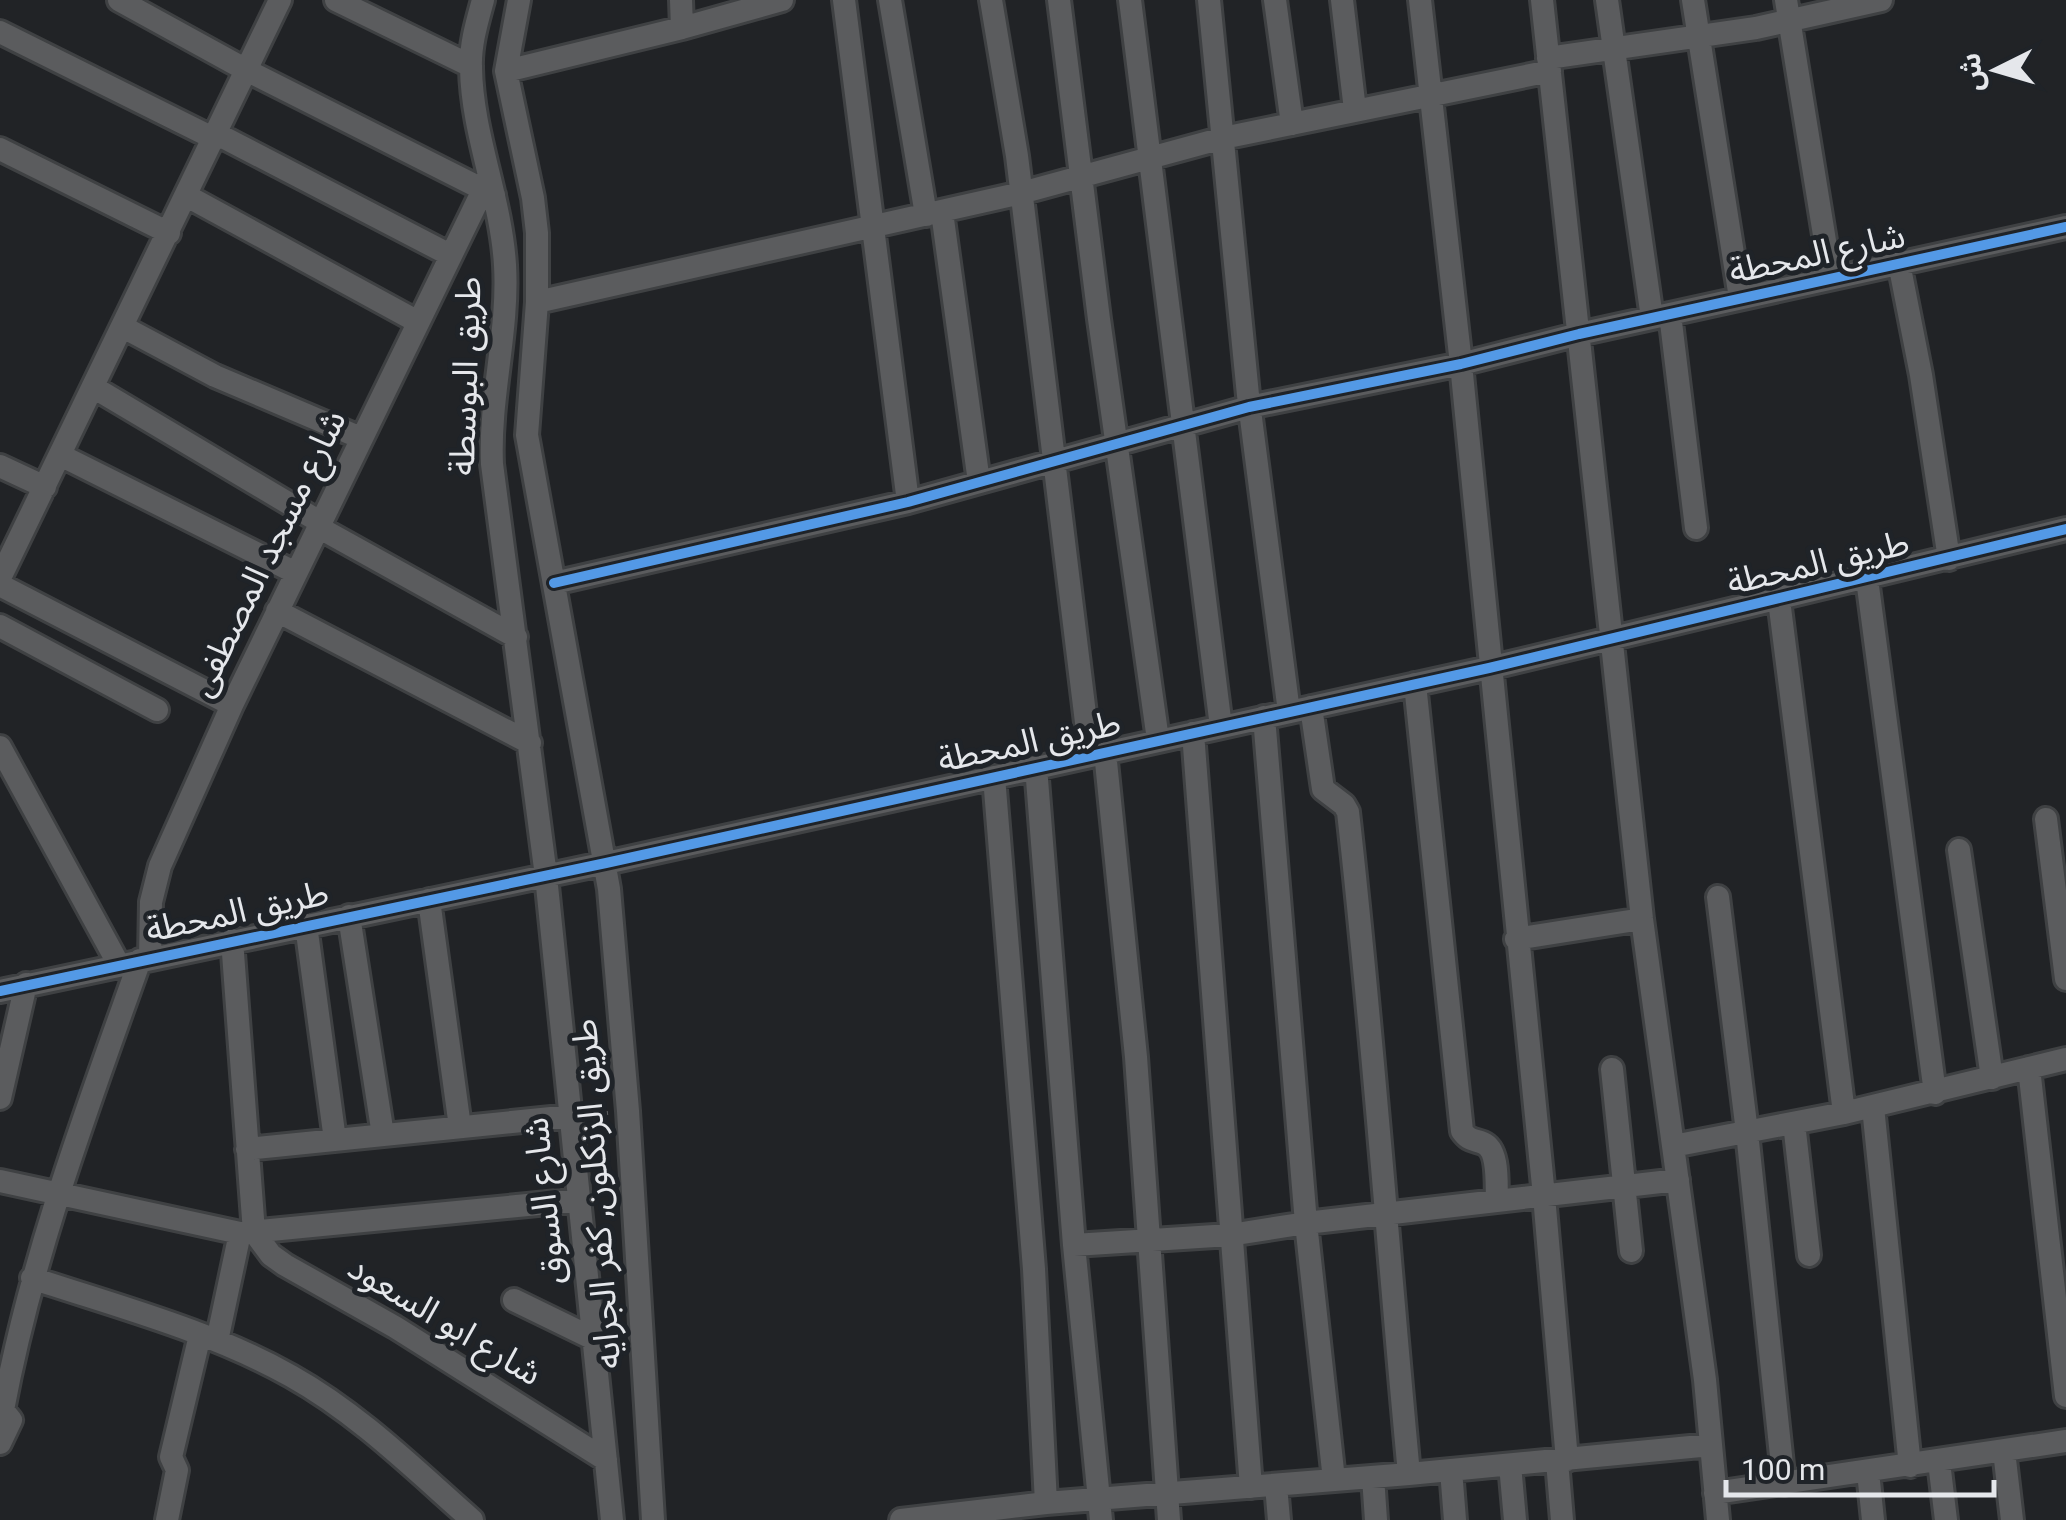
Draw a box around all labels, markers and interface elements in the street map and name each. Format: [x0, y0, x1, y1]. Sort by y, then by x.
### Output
north arrow [1946, 20, 2046, 120]
text: ش [1953, 52, 1990, 93]
street label: شارع المحطة [1725, 215, 1910, 297]
street label: طريق البوسطة [442, 276, 489, 476]
street label: شارع مسجد المصطفى [180, 403, 359, 705]
street label: طريق المحطة [1723, 522, 1913, 603]
street label: طريق المحطة [934, 702, 1124, 781]
street label: طريق المحطة [142, 872, 332, 951]
street label: طريق الزنكلون, كفر الجرايه [564, 1018, 629, 1370]
street label: شارع السوق [515, 1115, 579, 1286]
street label: شارع ابو السعود [338, 1247, 549, 1399]
scale bar [1726, 1435, 1994, 1497]
text: 100 m [1741, 1452, 1825, 1487]

